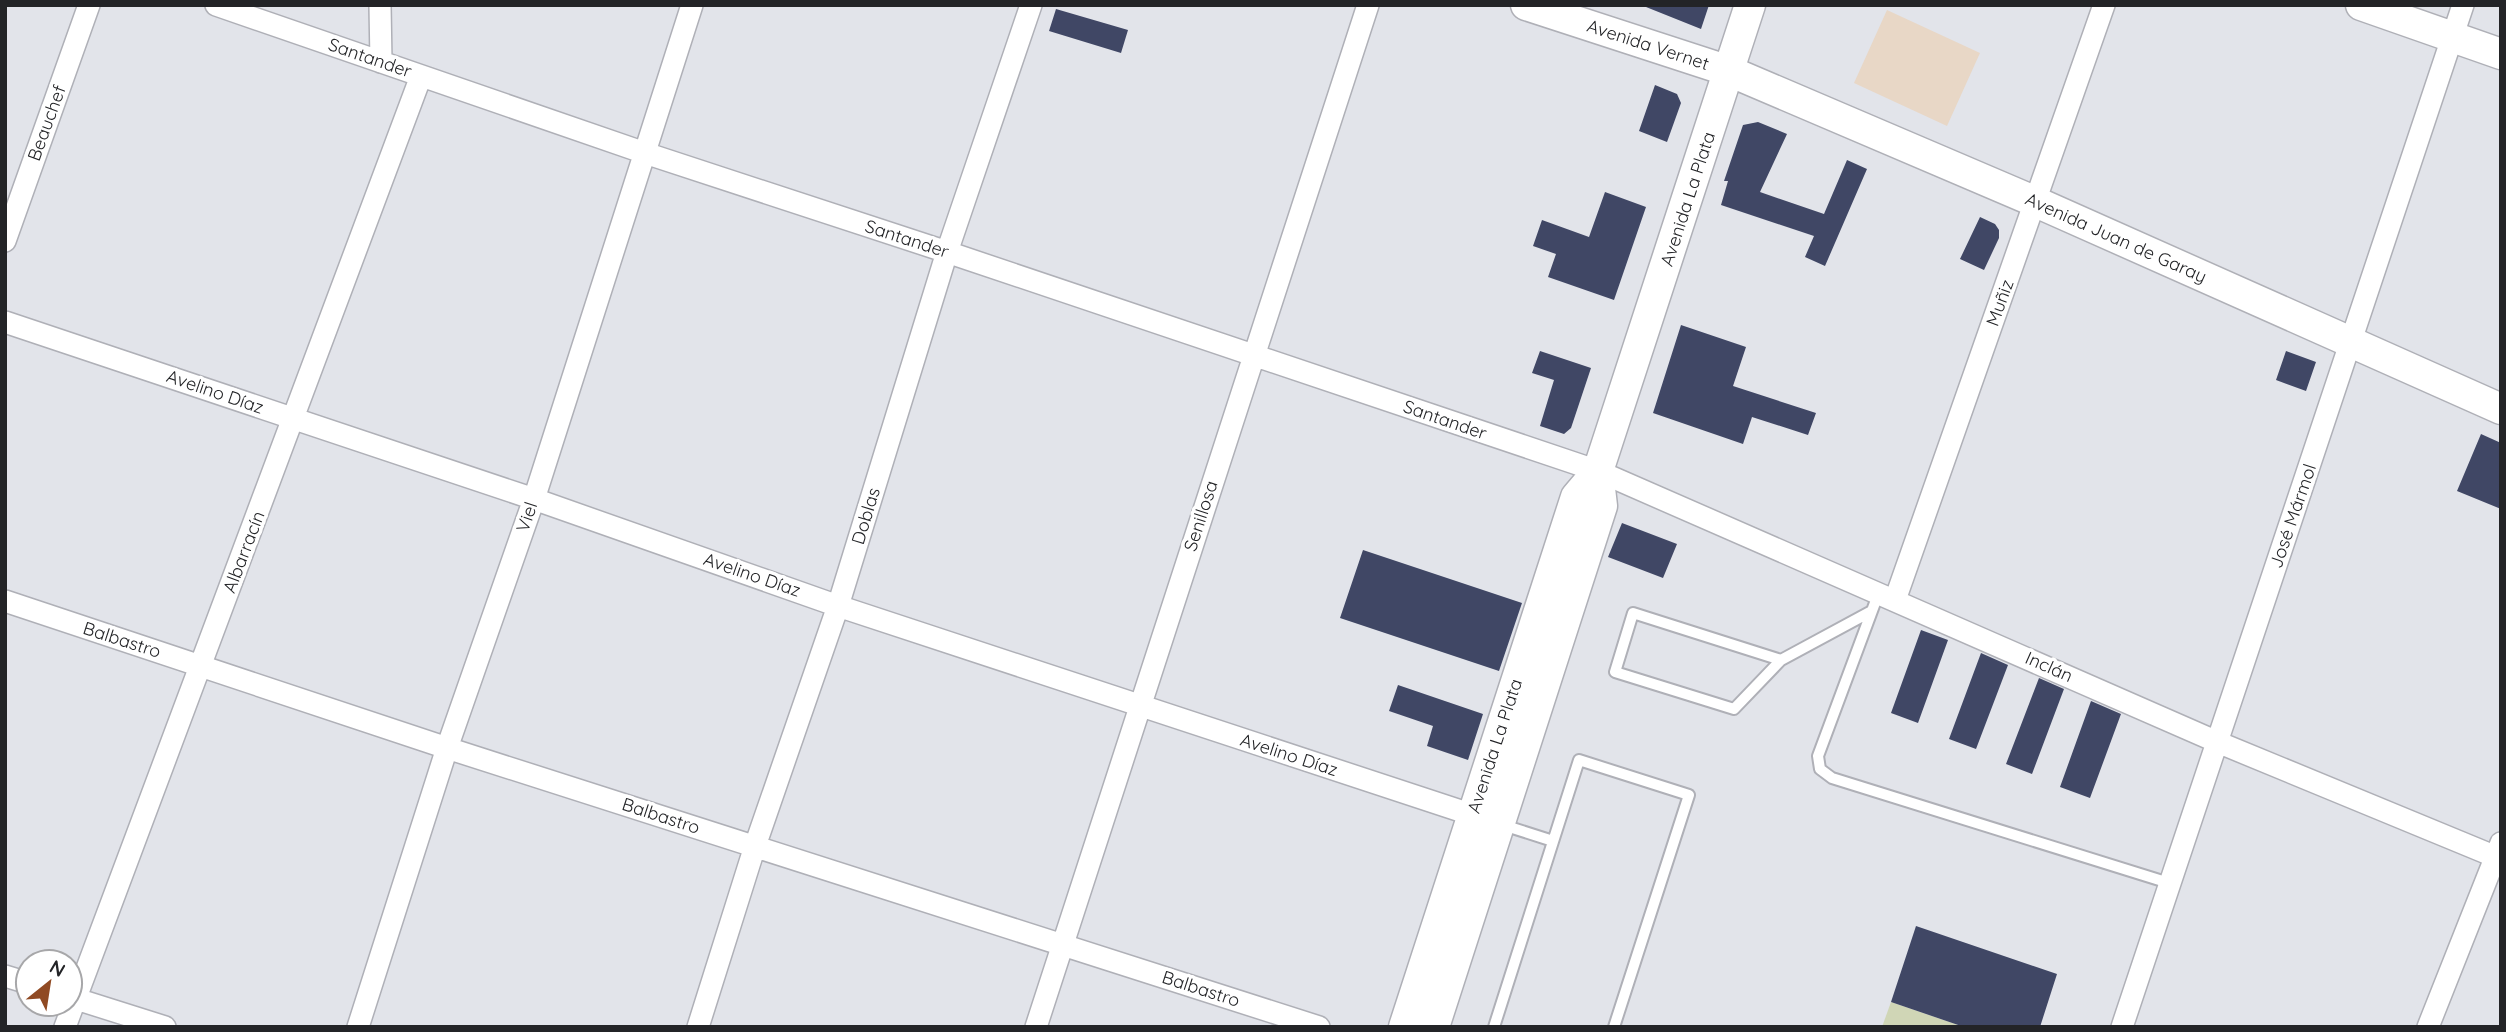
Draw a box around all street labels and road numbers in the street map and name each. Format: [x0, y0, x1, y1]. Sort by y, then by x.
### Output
street label: Avenida Vernet [1584, 14, 1712, 75]
street label: Santander [325, 33, 415, 83]
street label: Beauchef [22, 81, 71, 164]
street label: Avenida La Plata [1655, 129, 1720, 269]
street label: Avenida Juan de Garay [2022, 187, 2210, 288]
street label: Santander [862, 214, 952, 263]
street label: Muñiz [1981, 276, 2019, 329]
street label: Avelino Díaz [164, 364, 267, 419]
street label: Santander [1400, 395, 1490, 445]
street label: José Mármol [2264, 461, 2321, 571]
street label: Senillosa [1178, 478, 1223, 554]
street label: Doblas [846, 485, 885, 547]
street label: Viel [511, 499, 542, 535]
street label: Albarracín [217, 508, 270, 596]
street label: Avelino Díaz [701, 547, 804, 602]
street label: Balbastro [80, 616, 164, 663]
street label: Inclán [2022, 646, 2077, 687]
street label: Avenida La Plata [1462, 676, 1527, 816]
street label: Avelino Díaz [1237, 728, 1341, 781]
street label: Balbastro [619, 792, 703, 839]
street label: Balbastro [1159, 965, 1243, 1012]

